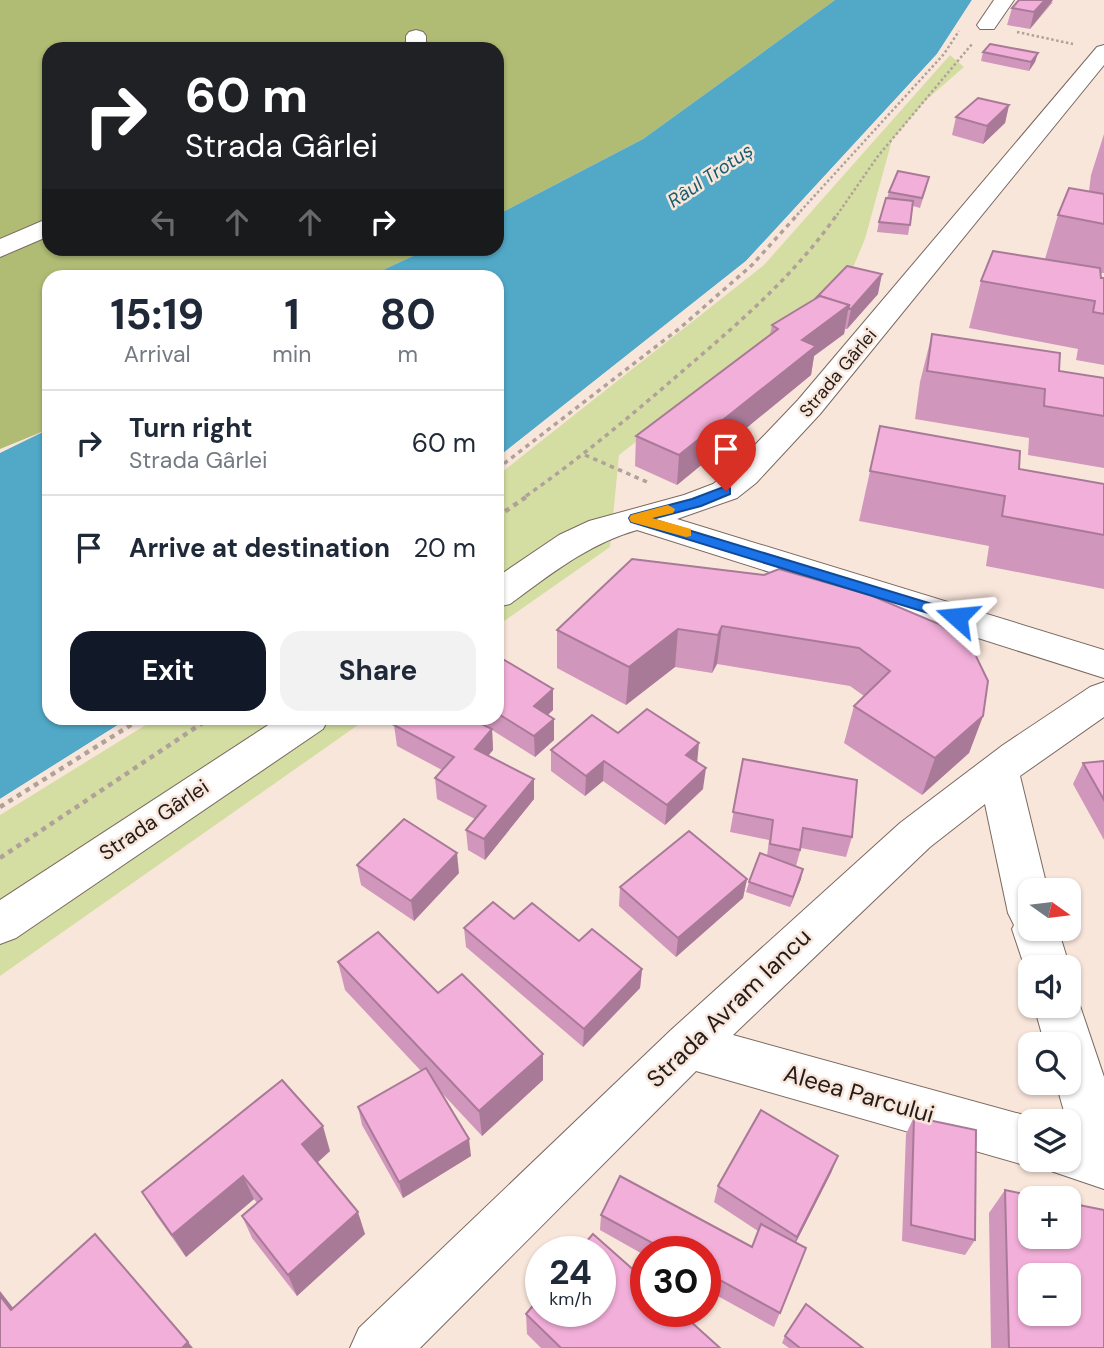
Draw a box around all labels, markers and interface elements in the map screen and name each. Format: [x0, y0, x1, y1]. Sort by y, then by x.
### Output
text: 60 m [185, 63, 308, 127]
icon: right [70, 70, 161, 161]
text: Strada Gârlei [185, 125, 378, 167]
water label: Râul Trotuș [663, 138, 758, 213]
icon: left [145, 203, 183, 241]
icon: ahead [218, 203, 256, 241]
icon: ahead [291, 203, 329, 241]
icon: right [364, 203, 402, 241]
text: 15:19 [110, 287, 204, 342]
text: 1 [284, 287, 300, 342]
text: 80 [380, 287, 436, 342]
street label: Strada Gârlei [794, 324, 882, 422]
text: Arrival [124, 339, 191, 369]
text: min [272, 339, 312, 369]
text: m [398, 339, 418, 369]
text: Turn right [129, 411, 253, 445]
pin [696, 419, 756, 491]
icon: right [70, 424, 108, 462]
text: 60 m [412, 426, 476, 460]
icon: arrive [707, 430, 745, 468]
text: Strada Gârlei [129, 445, 268, 475]
icon: arrive [70, 529, 108, 567]
text: Arrive at destination [129, 531, 390, 565]
text: 20 m [413, 531, 476, 565]
position arrow [920, 580, 994, 654]
button: Exit [70, 631, 266, 711]
button: Share [280, 631, 476, 711]
street label: Strada Gârlei [94, 773, 214, 867]
north arrow [1018, 878, 1082, 942]
map controls [1018, 878, 1081, 1326]
street label: Strada Avram Iancu [640, 921, 817, 1094]
button: sound [1018, 955, 1081, 1018]
button: search [1018, 1032, 1081, 1095]
street label: Aleea Parcului [780, 1057, 938, 1130]
button: layers [1018, 1109, 1081, 1172]
button: + [1018, 1186, 1081, 1249]
speed limit sign: 30 [630, 1236, 721, 1327]
text: 24 [549, 1249, 592, 1295]
button: − [1018, 1263, 1081, 1326]
text: km/h [549, 1287, 592, 1311]

